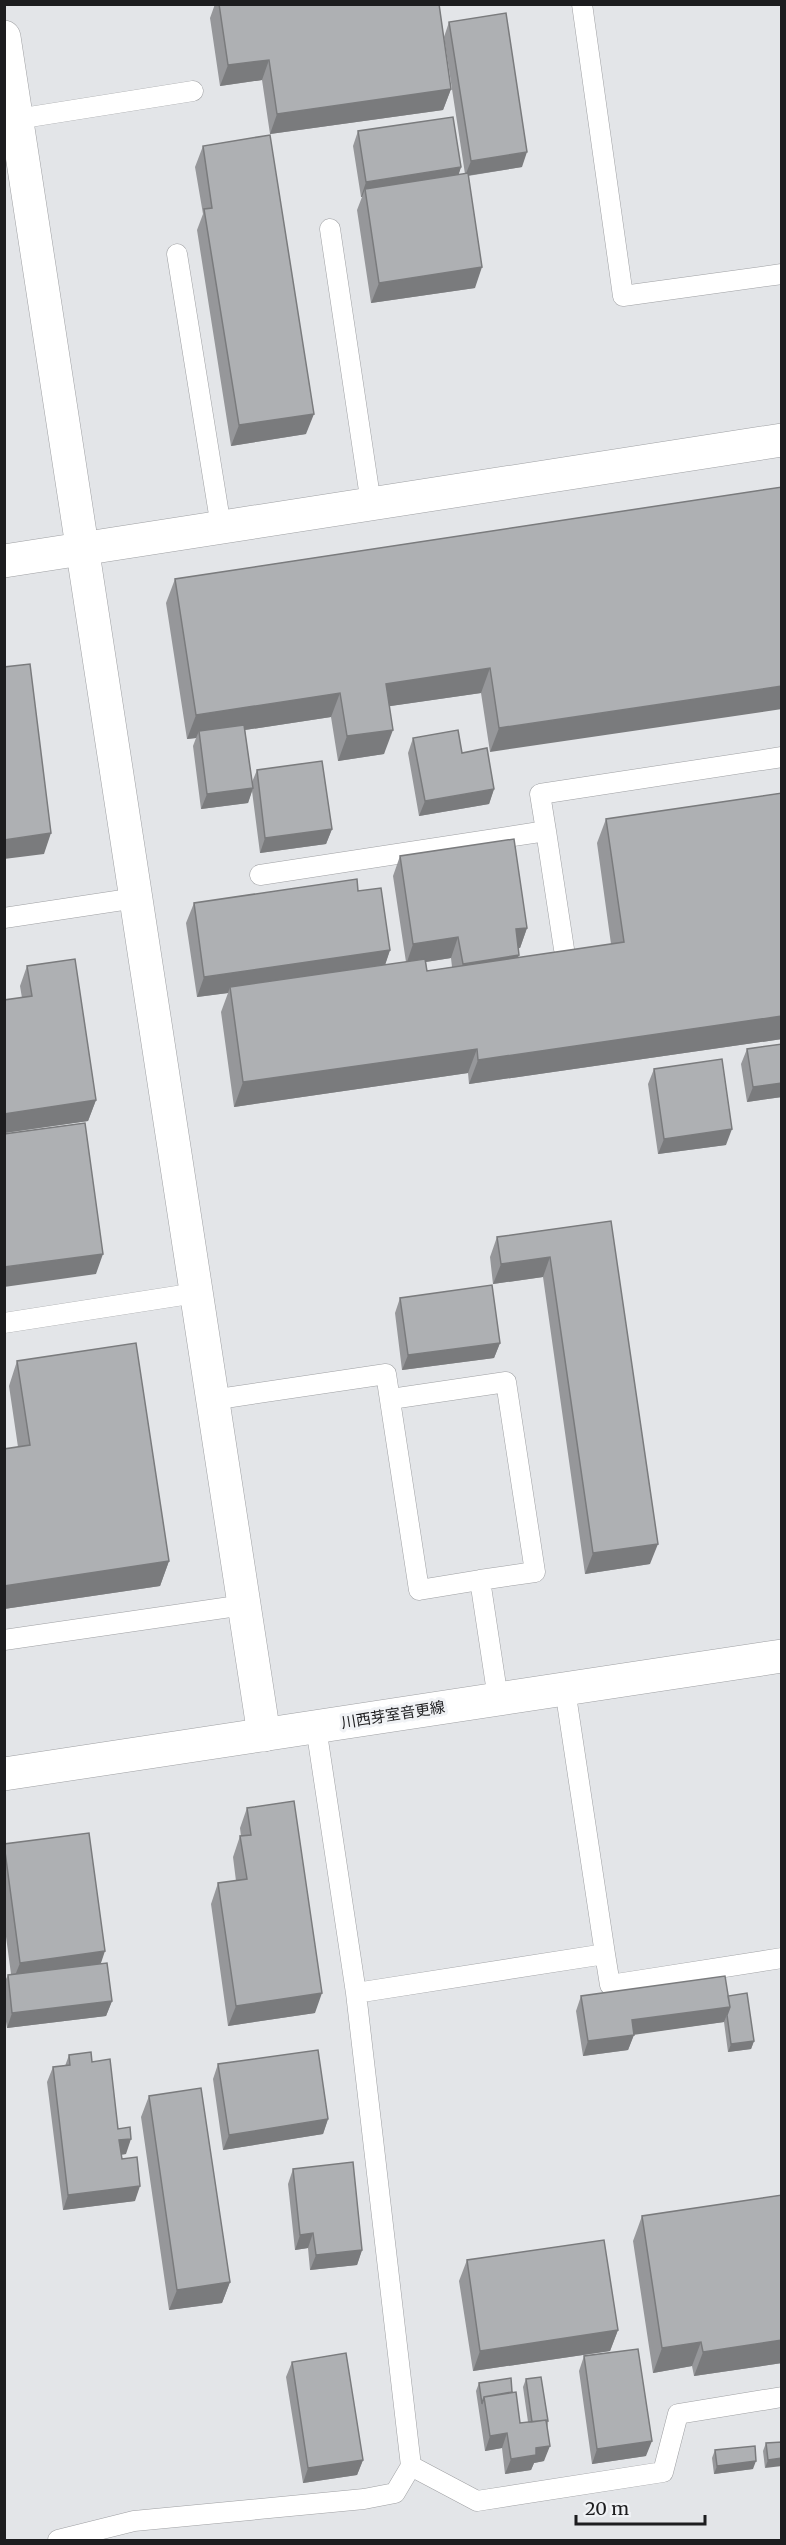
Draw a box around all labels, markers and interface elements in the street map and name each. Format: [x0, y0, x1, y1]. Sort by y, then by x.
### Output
street label: 川西芽室音更線 [340, 1697, 446, 1732]
scale bar [576, 2488, 705, 2526]
text: 20 m [585, 2497, 629, 2520]

